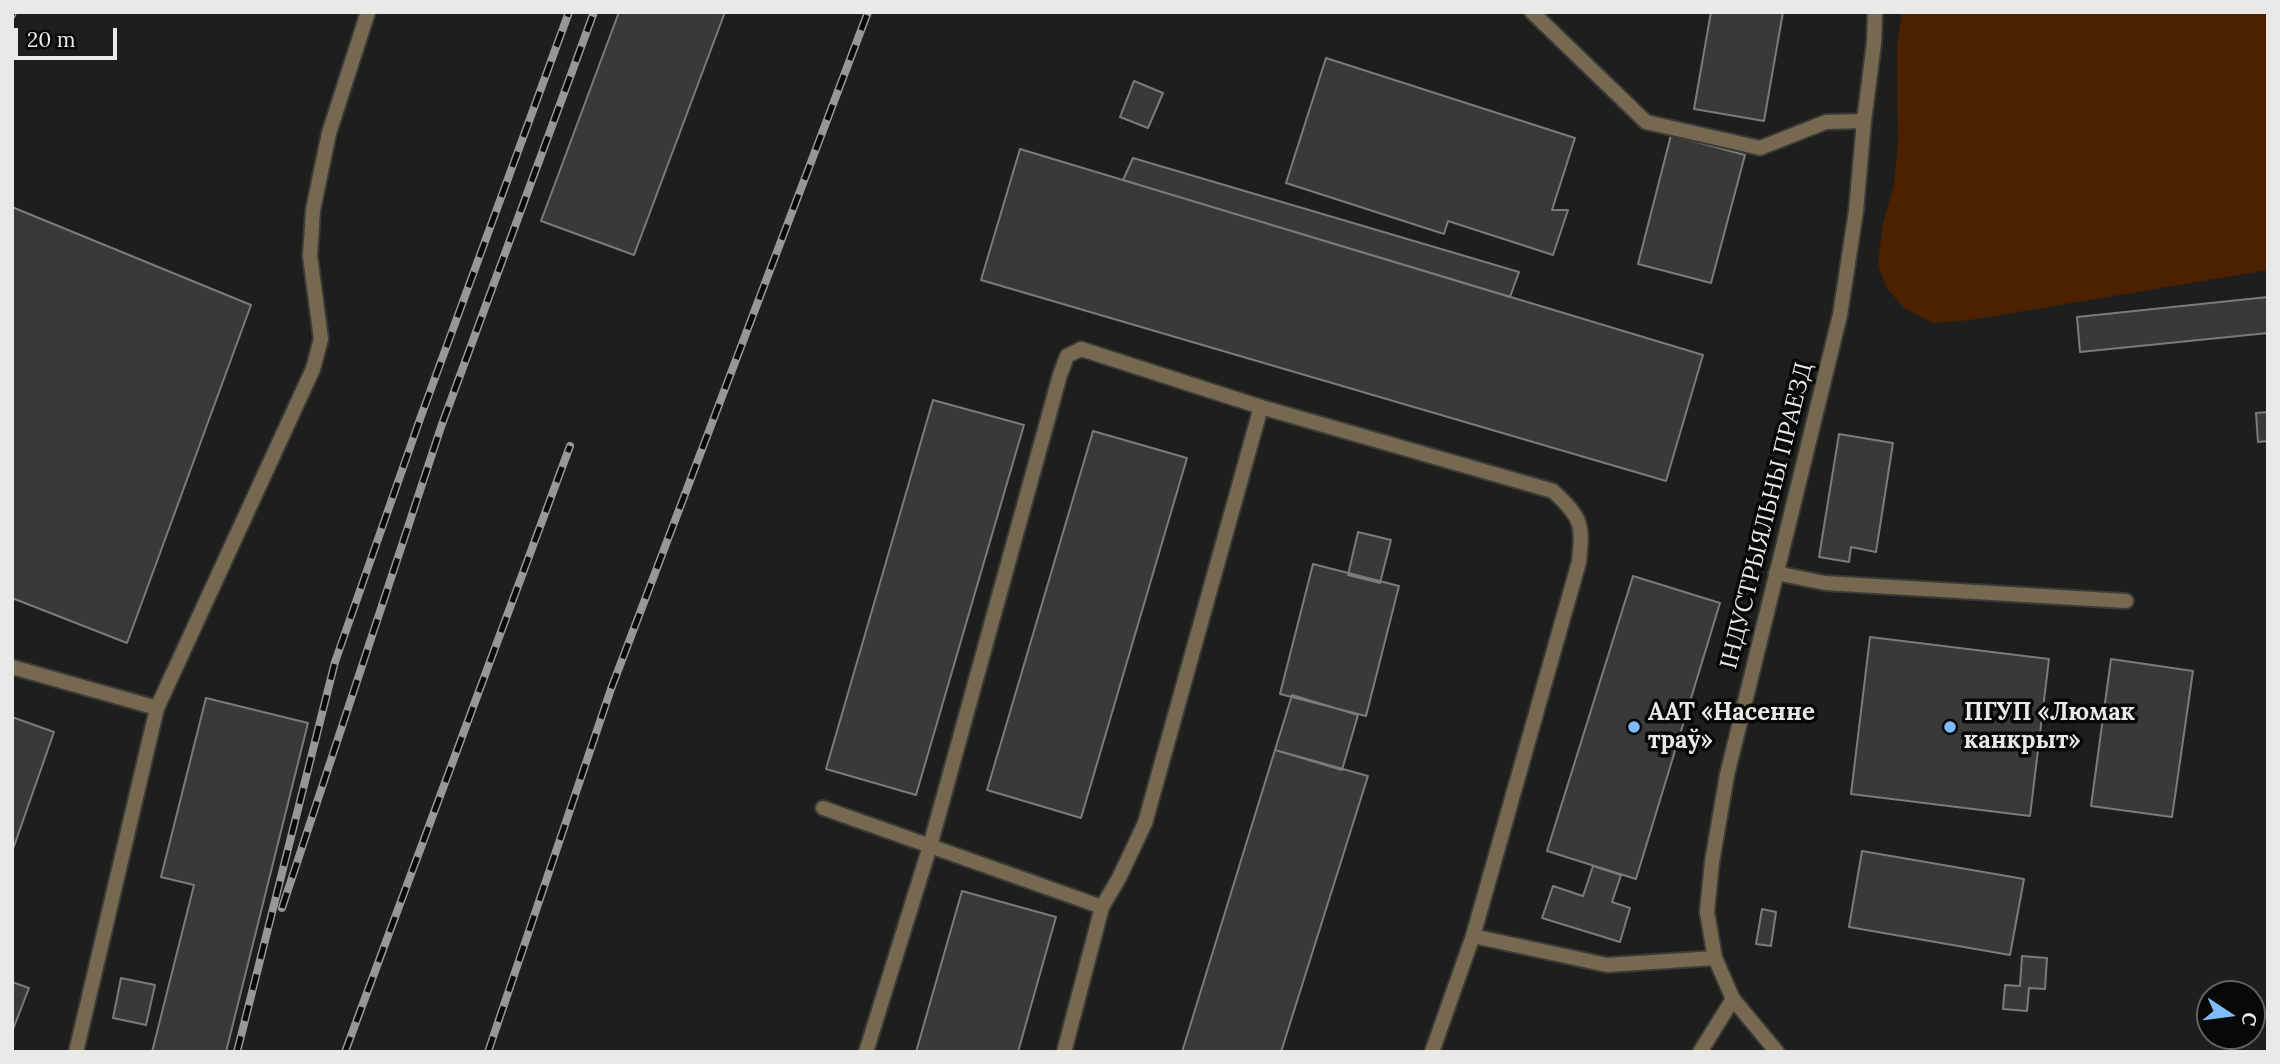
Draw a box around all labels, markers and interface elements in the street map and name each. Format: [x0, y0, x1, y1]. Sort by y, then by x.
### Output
scale bar [18, 14, 121, 58]
text: 20 m [27, 26, 76, 53]
street label: ІНДУСТРЫЯЛЬНЫ ПРАЕЗД [1715, 360, 1819, 672]
place label: ААТ «Насенне траў» [1648, 699, 1815, 755]
place label: ПГУП «Люмак канкрыт» [1964, 699, 2135, 755]
marker: ААТ «Насенне траў» [1626, 719, 1642, 735]
marker: ПГУП «Люмак канкрыт» [1942, 719, 1958, 735]
north arrow [2196, 980, 2266, 1050]
text: С [2236, 1010, 2263, 1028]

